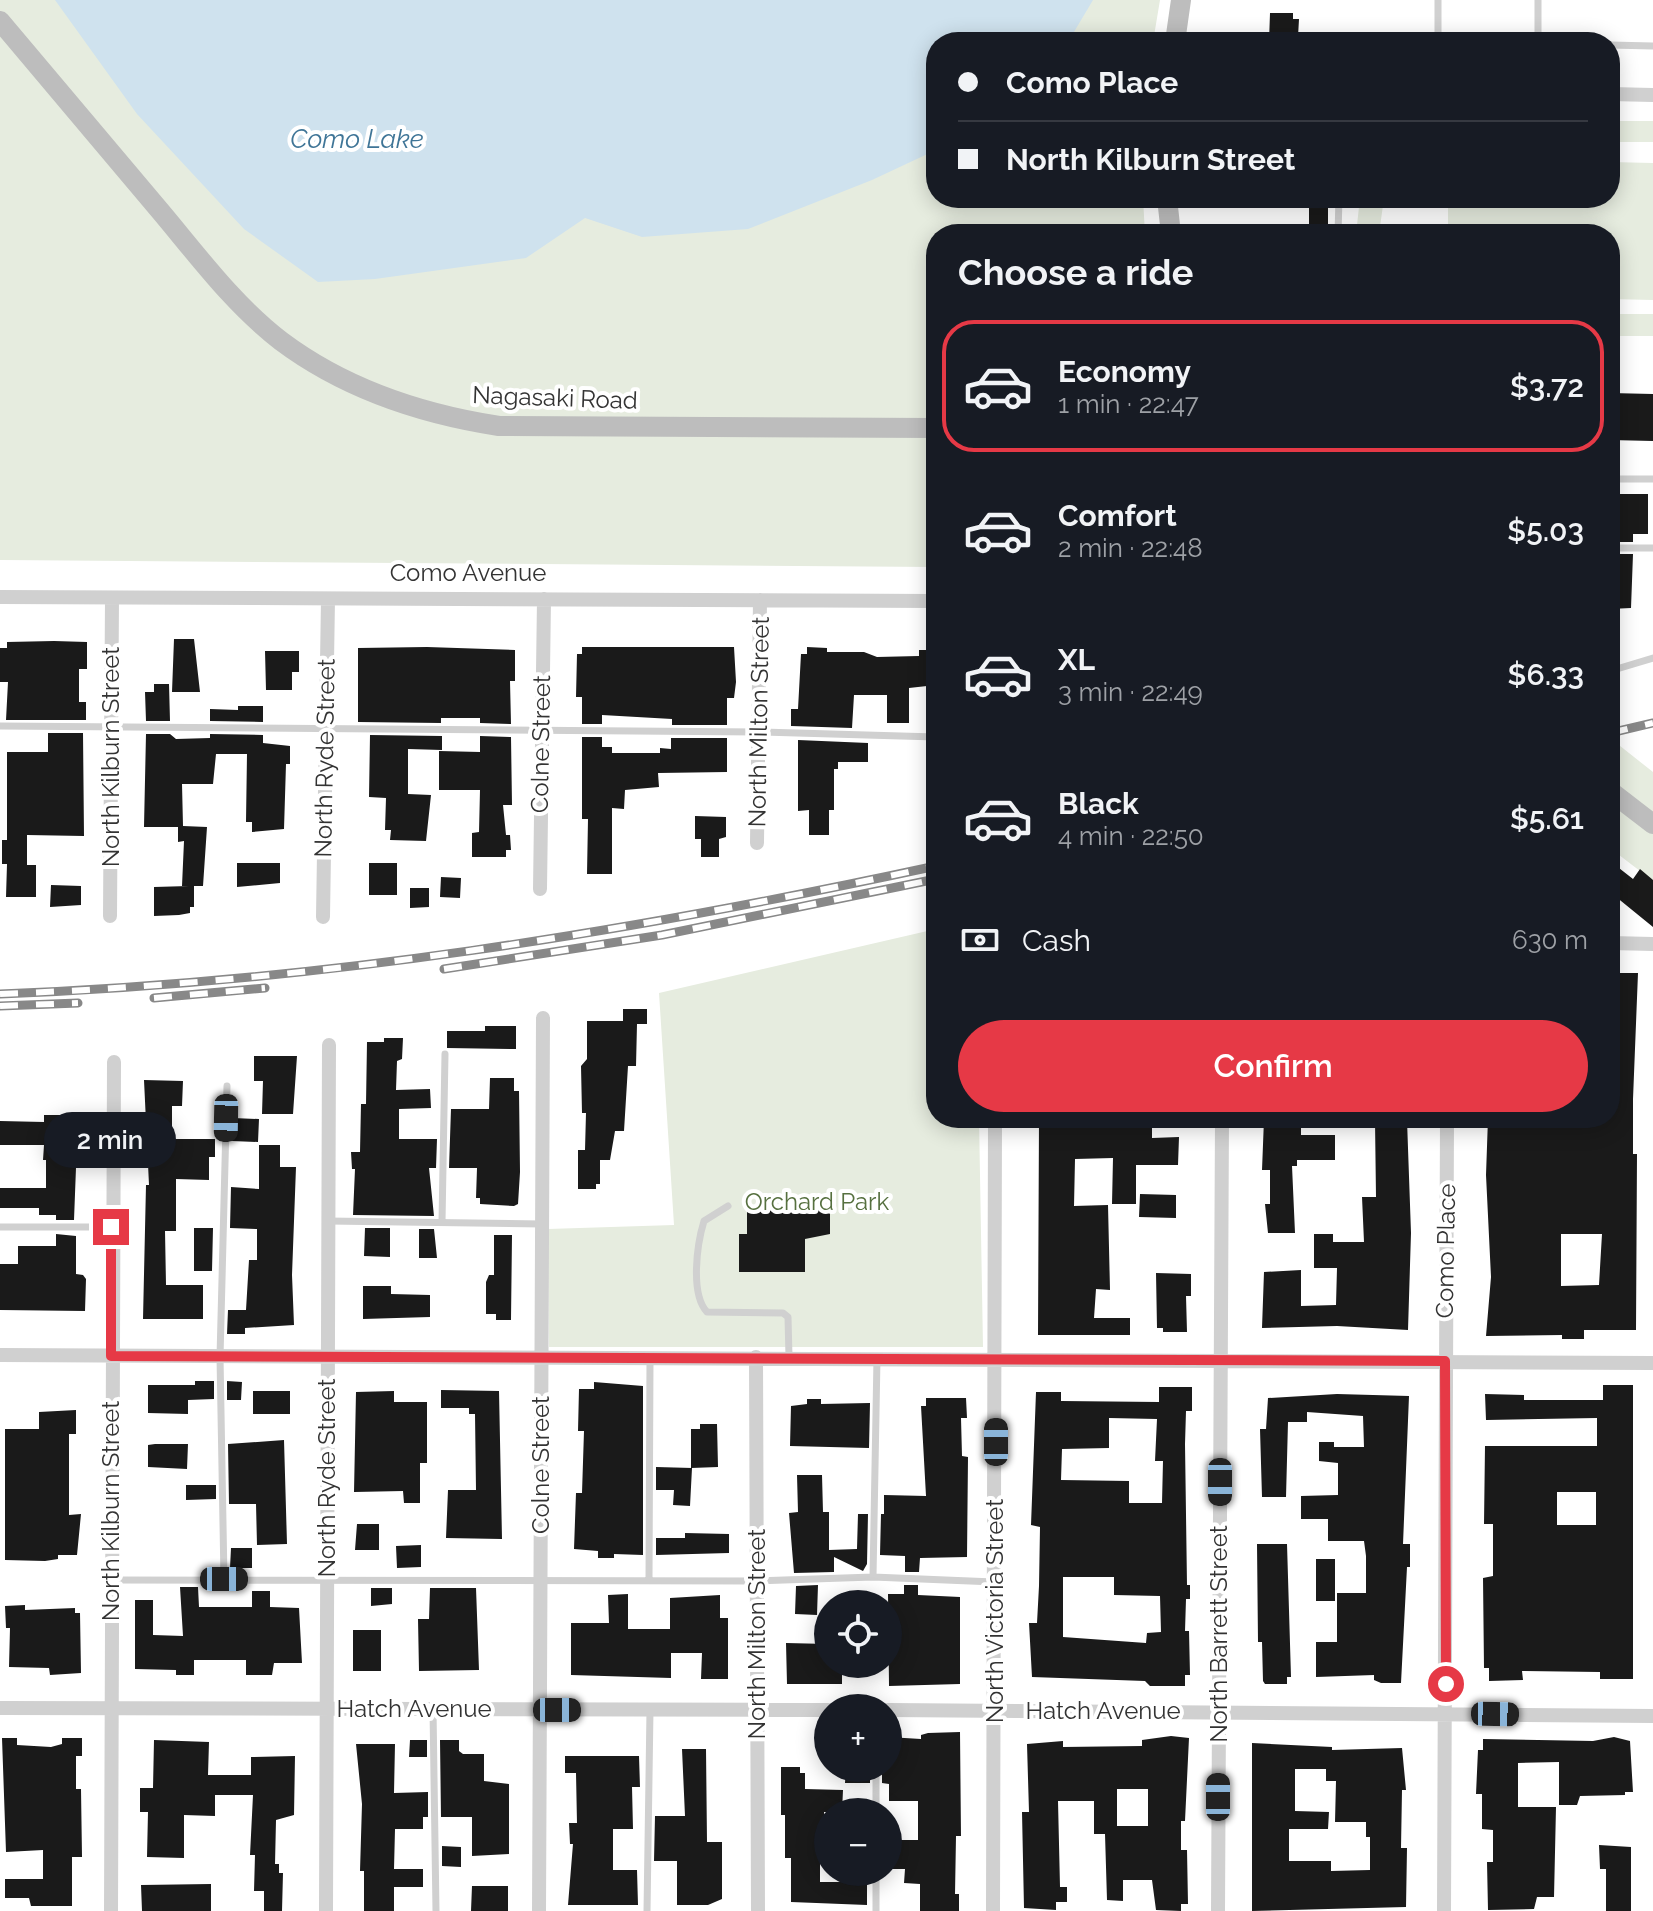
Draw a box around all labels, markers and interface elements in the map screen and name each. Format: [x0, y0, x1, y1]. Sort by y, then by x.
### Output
text: Como Place [1006, 65, 1178, 100]
water label: Como Lake [290, 124, 424, 154]
text: North Kilburn Street [1006, 142, 1295, 177]
text: Choose a ride [958, 251, 1193, 293]
icon: car [962, 350, 1034, 422]
text: Economy [1058, 354, 1191, 389]
text: $3.72 [1510, 369, 1584, 404]
street label: Nagasaki Road [472, 380, 638, 415]
text: 1 min · 22:47 [1058, 389, 1199, 419]
icon: car [962, 494, 1034, 566]
text: Comfort [1058, 498, 1177, 533]
text: $5.03 [1507, 513, 1584, 548]
text: 2 min · 22:48 [1058, 533, 1203, 563]
street label: Como Avenue [390, 558, 546, 587]
street label: North Milton Street [742, 616, 775, 828]
icon: car [962, 638, 1034, 710]
text: XL [1058, 642, 1095, 677]
street label: North Kilburn Street [96, 647, 125, 867]
text: $6.33 [1508, 657, 1584, 692]
street label: North Ryde Street [308, 658, 341, 858]
street label: Colne Street [525, 675, 556, 813]
text: 3 min · 22:49 [1058, 677, 1203, 707]
icon: car [962, 782, 1034, 854]
text: Black [1058, 786, 1139, 821]
text: $5.61 [1510, 801, 1584, 836]
text: 4 min · 22:50 [1058, 821, 1204, 851]
icon: cash [958, 918, 1002, 962]
text: Cash [1022, 923, 1091, 958]
text: 630 m [1512, 925, 1588, 955]
button: Confirm [958, 1020, 1588, 1112]
car [214, 1094, 238, 1142]
callout: 2 min [45, 1111, 177, 1167]
text: 2 min [77, 1125, 143, 1155]
street label: Como Place [1430, 1183, 1461, 1319]
park label: Orchard Park [745, 1187, 889, 1216]
route end [93, 1209, 129, 1245]
street label: North Ryde Street [312, 1378, 341, 1578]
street label: Colne Street [526, 1396, 555, 1534]
street label: North Kilburn Street [96, 1401, 125, 1621]
car [984, 1418, 1008, 1466]
car [1208, 1458, 1232, 1506]
street label: North Victoria Street [980, 1499, 1009, 1723]
street label: North Barrett Street [1204, 1525, 1233, 1743]
street label: North Milton Street [742, 1529, 771, 1739]
car [200, 1567, 248, 1591]
map controls [814, 1590, 902, 1886]
button: locate [814, 1590, 902, 1678]
route start [1428, 1666, 1464, 1702]
street label: Hatch Avenue [336, 1694, 492, 1723]
button: + [814, 1694, 902, 1782]
street label: Hatch Avenue [1025, 1696, 1181, 1725]
car [533, 1698, 581, 1722]
car [1471, 1702, 1519, 1726]
car [1206, 1773, 1230, 1821]
button: − [814, 1798, 902, 1886]

